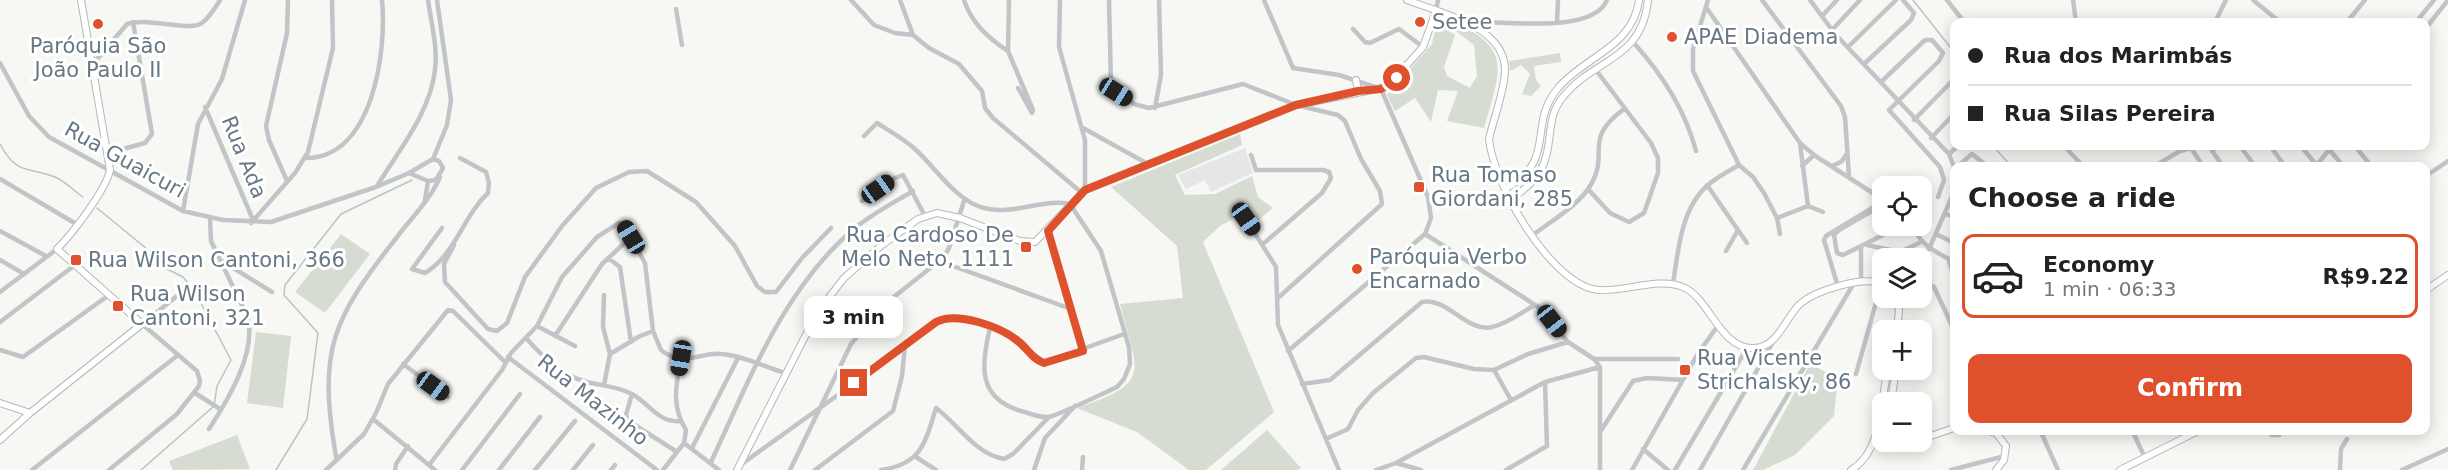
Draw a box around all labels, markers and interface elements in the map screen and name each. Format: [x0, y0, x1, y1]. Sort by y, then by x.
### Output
place label: Setee [1432, 10, 1492, 34]
marker: Setee [1413, 15, 1427, 29]
marker: Paróquia São João Paulo II [91, 17, 105, 31]
place label: APAE Diadema [1684, 25, 1838, 49]
marker: APAE Diadema [1665, 30, 1679, 44]
place label: Paróquia São João Paulo II [30, 34, 166, 82]
text: Rua dos Marimbás [2004, 43, 2232, 68]
route start [1383, 64, 1410, 91]
car [1096, 75, 1136, 109]
text: Rua Silas Pereira [2004, 101, 2216, 126]
street label: Rua Ada [217, 112, 271, 202]
street label: Rua Guaicuri [61, 117, 189, 203]
place label: Rua Tomaso Giordani, 285 [1431, 163, 1573, 211]
car [858, 171, 898, 207]
map controls [1872, 176, 1932, 452]
button: locate [1872, 176, 1932, 236]
marker: Rua Tomaso Giordani, 285 [1412, 180, 1426, 194]
text: Choose a ride [1968, 182, 2176, 213]
car [1228, 199, 1264, 239]
car [614, 217, 648, 257]
place label: Rua Cardoso De Melo Neto, 1111 [841, 223, 1014, 271]
marker: Rua Cardoso De Melo Neto, 1111 [1019, 240, 1033, 254]
place label: Paróquia Verbo Encarnado [1369, 245, 1527, 293]
place label: Rua Wilson Cantoni, 366 [88, 248, 345, 272]
button: layers [1872, 248, 1932, 308]
icon: car [1971, 249, 2025, 303]
text: Economy [2043, 252, 2154, 277]
marker: Rua Wilson Cantoni, 366 [69, 253, 83, 267]
marker: Paróquia Verbo Encarnado [1350, 262, 1364, 276]
text: R$9.22 [2322, 264, 2409, 289]
text: 1 min · 06:33 [2043, 277, 2177, 301]
place label: Rua Wilson Cantoni, 321 [130, 282, 265, 330]
callout: 3 min [804, 296, 904, 338]
marker: Rua Wilson Cantoni, 321 [111, 299, 125, 313]
car [1534, 301, 1570, 341]
text: 3 min [822, 305, 885, 329]
button: + [1872, 320, 1932, 380]
car [669, 339, 693, 377]
place label: Rua Vicente Strichalsky, 86 [1697, 346, 1851, 394]
street label: Rua Mazinho [533, 349, 653, 451]
button: Confirm [1968, 354, 2412, 423]
marker: Rua Vicente Strichalsky, 86 [1678, 363, 1692, 377]
car [413, 368, 453, 404]
route end [840, 369, 867, 396]
button: − [1872, 392, 1932, 452]

